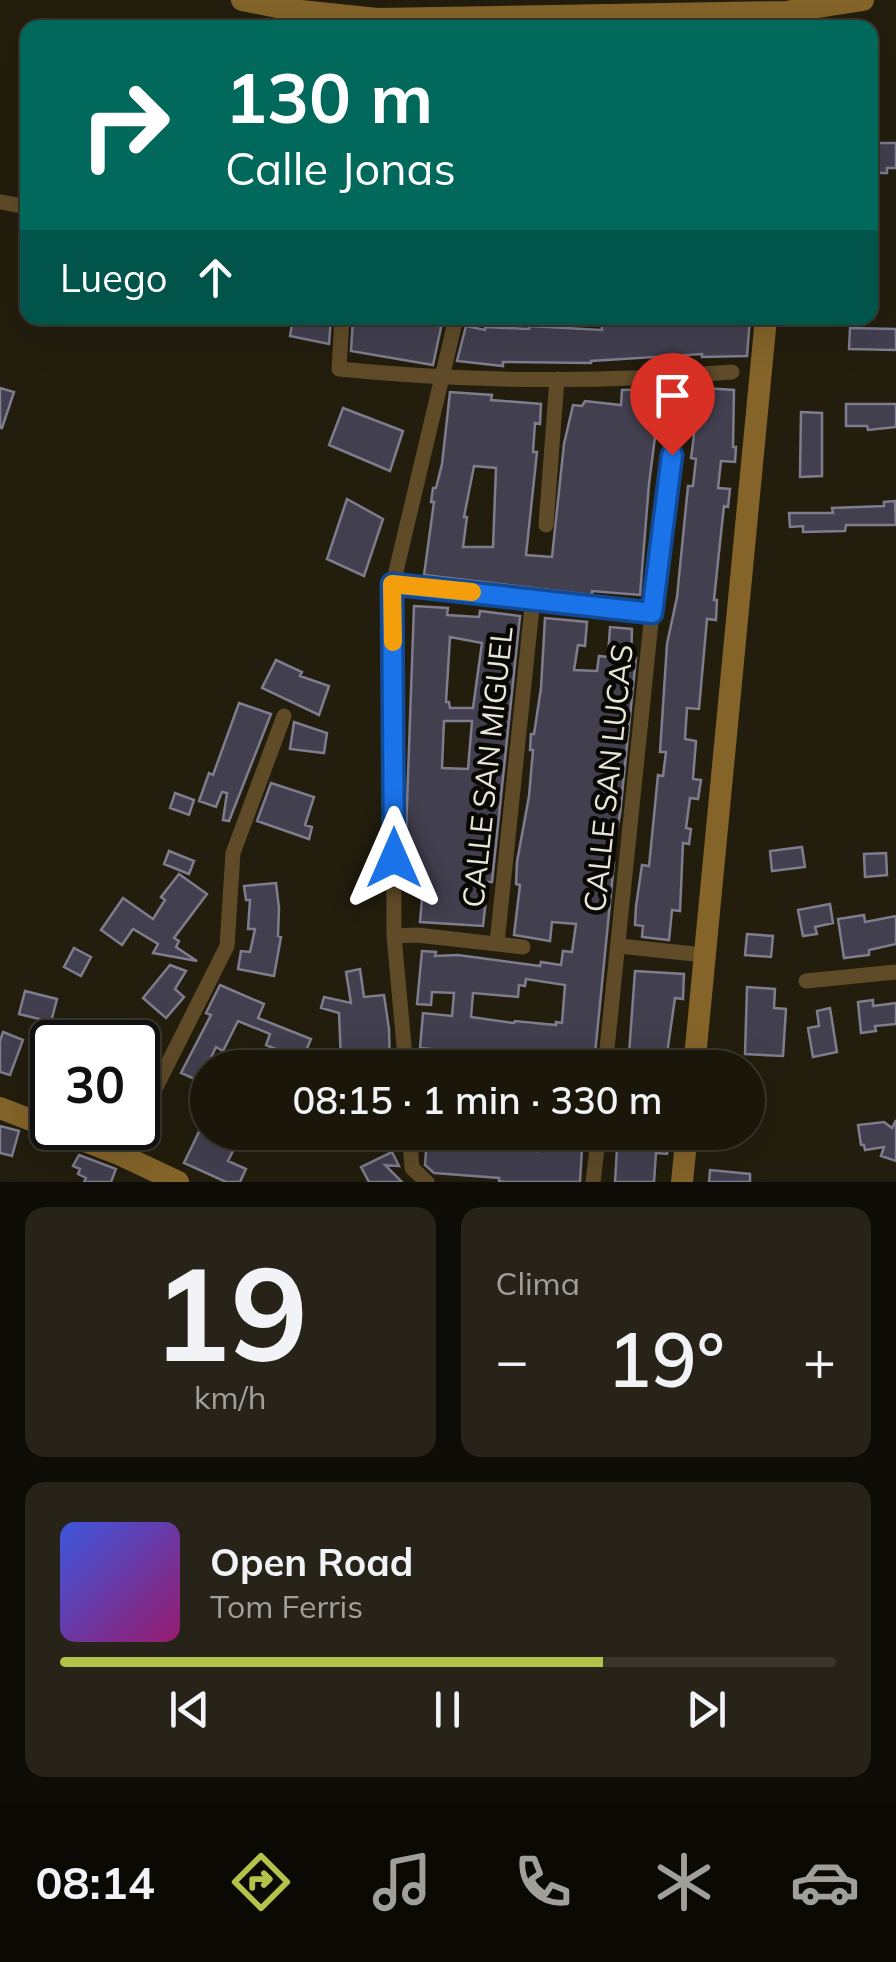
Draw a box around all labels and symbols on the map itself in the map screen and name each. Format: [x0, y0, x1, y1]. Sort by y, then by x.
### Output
pin [630, 353, 715, 456]
street label: CALLE SAN MIGUEL [453, 625, 521, 909]
street label: CALLE SAN LUCAS [575, 642, 641, 914]
position arrow [342, 806, 446, 910]
speed limit sign: 30 [30, 1020, 160, 1150]

